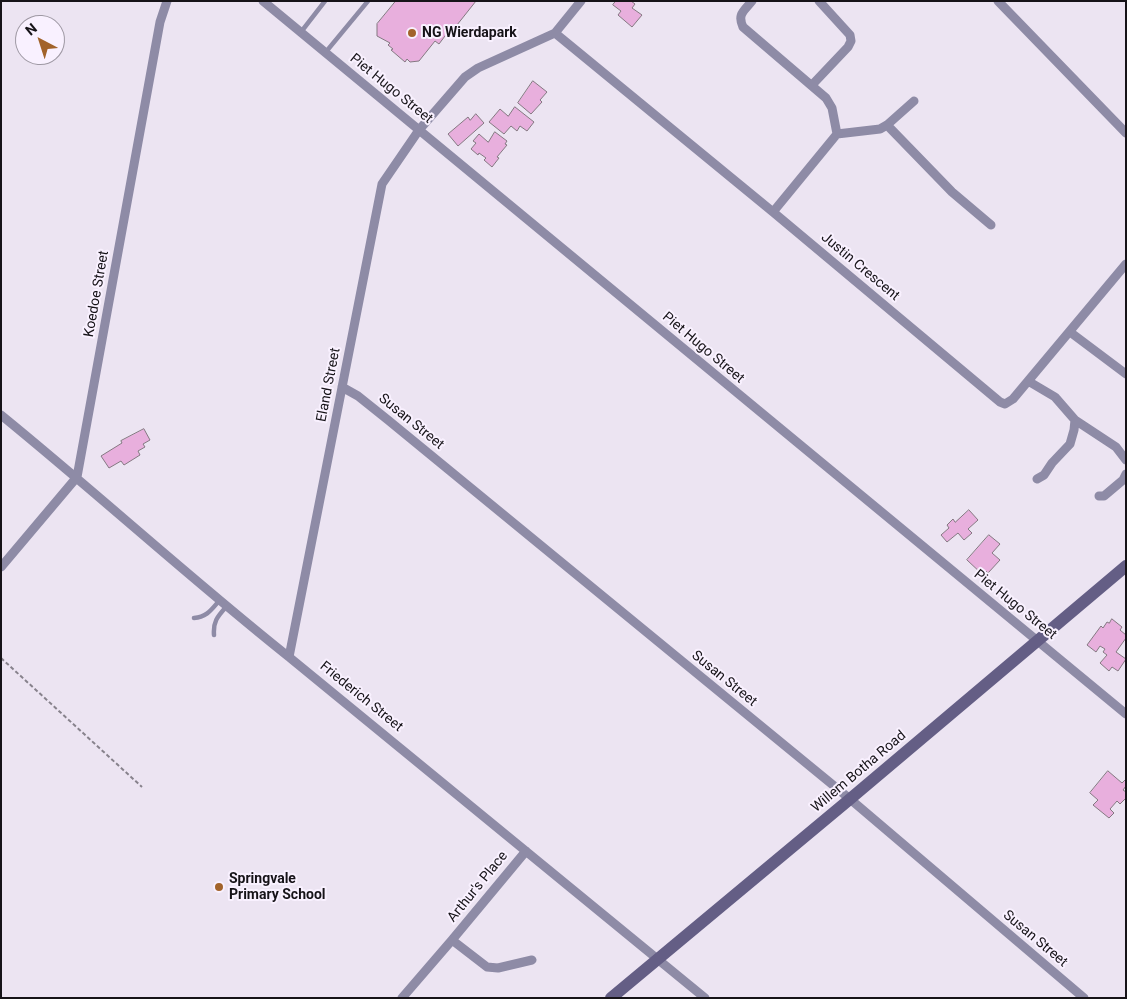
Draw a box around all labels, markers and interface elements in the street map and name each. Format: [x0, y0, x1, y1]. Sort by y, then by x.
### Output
north arrow [15, 15, 65, 65]
text: N [22, 20, 40, 39]
place label: NG Wierdapark [422, 25, 517, 41]
marker: NG Wierdapark [406, 27, 418, 39]
street label: Piet Hugo Street [346, 50, 436, 128]
street label: Justin Crescent [817, 229, 903, 305]
street label: Koedoe Street [81, 249, 113, 339]
street label: Piet Hugo Street [659, 309, 747, 387]
street label: Eland Street [314, 347, 344, 423]
street label: Susan Street [375, 391, 447, 453]
street label: Piet Hugo Street [970, 566, 1060, 644]
street label: Susan Street [688, 648, 760, 710]
street label: Friederich Street [316, 658, 406, 736]
street label: Willem Botha Road [808, 728, 910, 816]
street label: Arthur's Place [444, 848, 512, 926]
place label: Springvale Primary School [229, 871, 326, 904]
marker: Springvale Primary School [213, 881, 225, 893]
street label: Susan Street [999, 907, 1071, 971]

